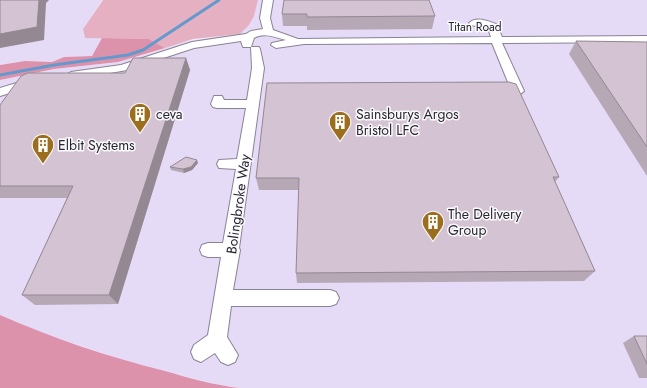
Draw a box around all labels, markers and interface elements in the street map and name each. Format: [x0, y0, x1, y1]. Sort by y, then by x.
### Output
street label: Titan Road [448, 18, 502, 36]
building icon: ceva [127, 101, 153, 134]
place label: ceva [156, 104, 183, 124]
place label: Sainsburys Argos Bristol LFC [356, 104, 459, 140]
building icon: Sainsburys Argos Bristol LFC [327, 109, 353, 142]
building icon: Elbit Systems [30, 132, 56, 165]
place label: Elbit Systems [58, 135, 135, 155]
street label: Bolingbroke Way [221, 152, 255, 255]
place label: The Delivery Group [448, 204, 522, 240]
building icon: The Delivery Group [420, 209, 446, 242]

